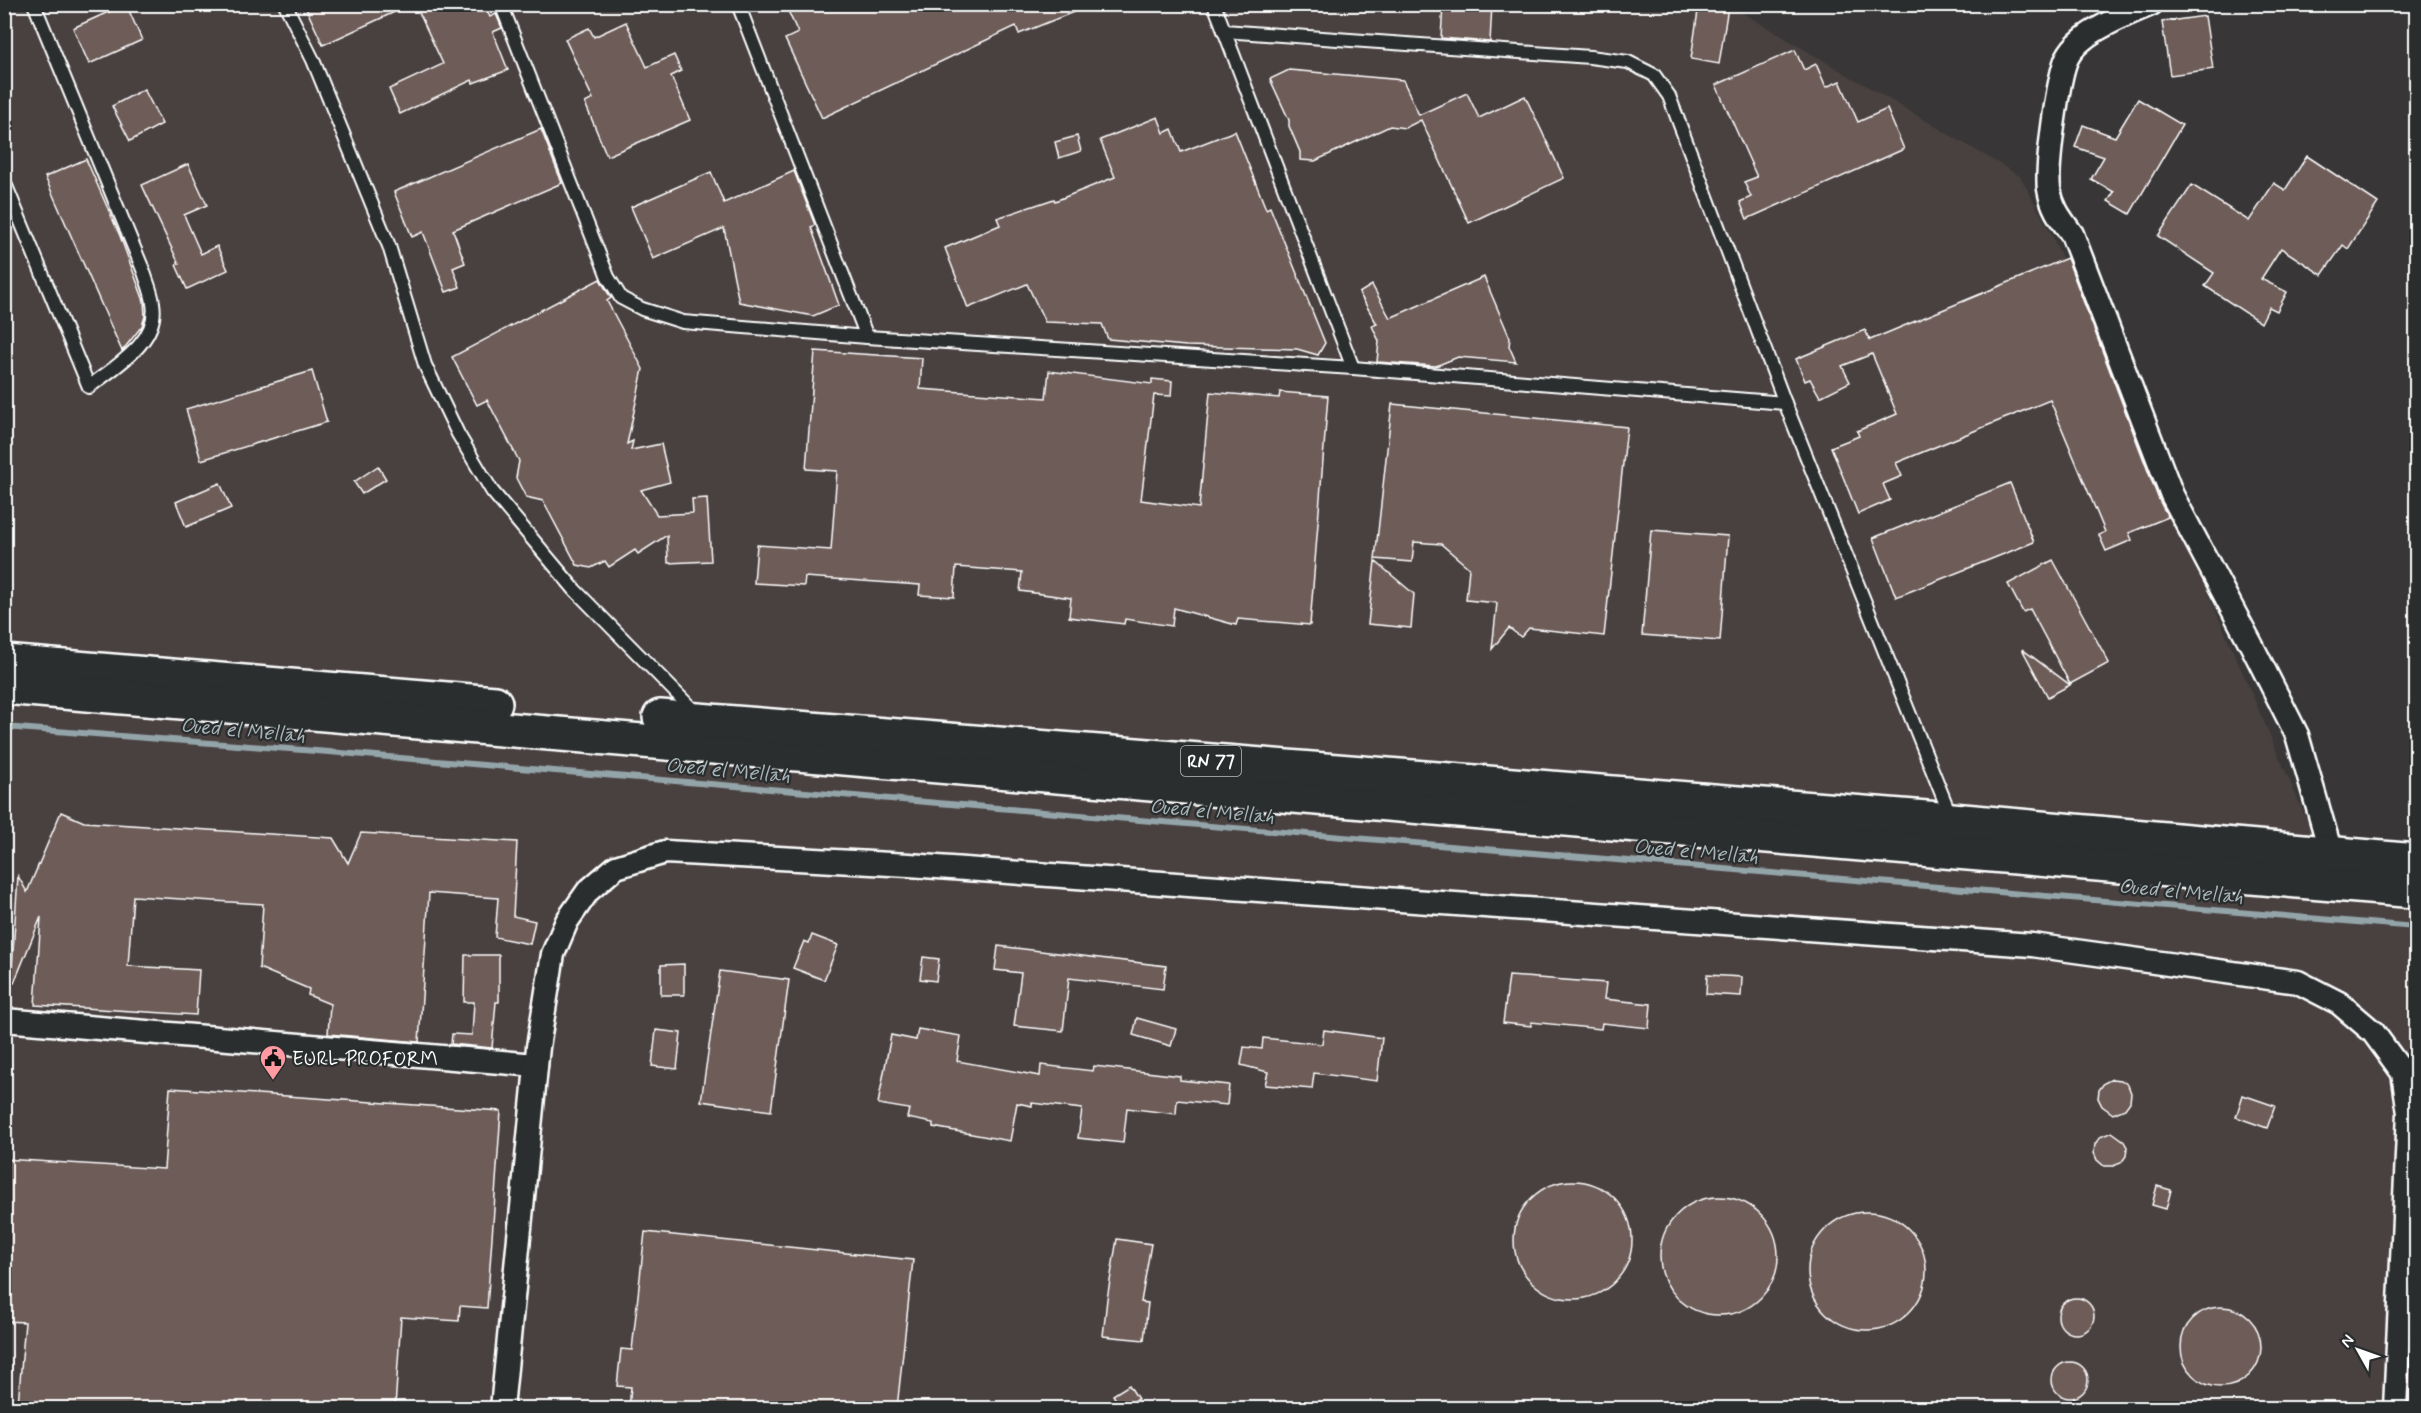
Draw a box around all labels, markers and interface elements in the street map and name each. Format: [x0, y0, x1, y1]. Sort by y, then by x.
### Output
water label: Oued el Mellah [179, 712, 307, 750]
road number: RN 77 [1181, 746, 1241, 776]
water label: Oued el Mellah [664, 752, 792, 790]
water label: Oued el Mellah [1148, 793, 1276, 831]
water label: Oued el Mellah [1632, 833, 1760, 871]
water label: Oued el Mellah [2117, 873, 2245, 911]
public building icon: EURL PROFORM [258, 1043, 288, 1081]
place label: EURL PROFORM [292, 1046, 438, 1073]
north arrow [2328, 1320, 2388, 1380]
text: N [2336, 1330, 2359, 1352]

